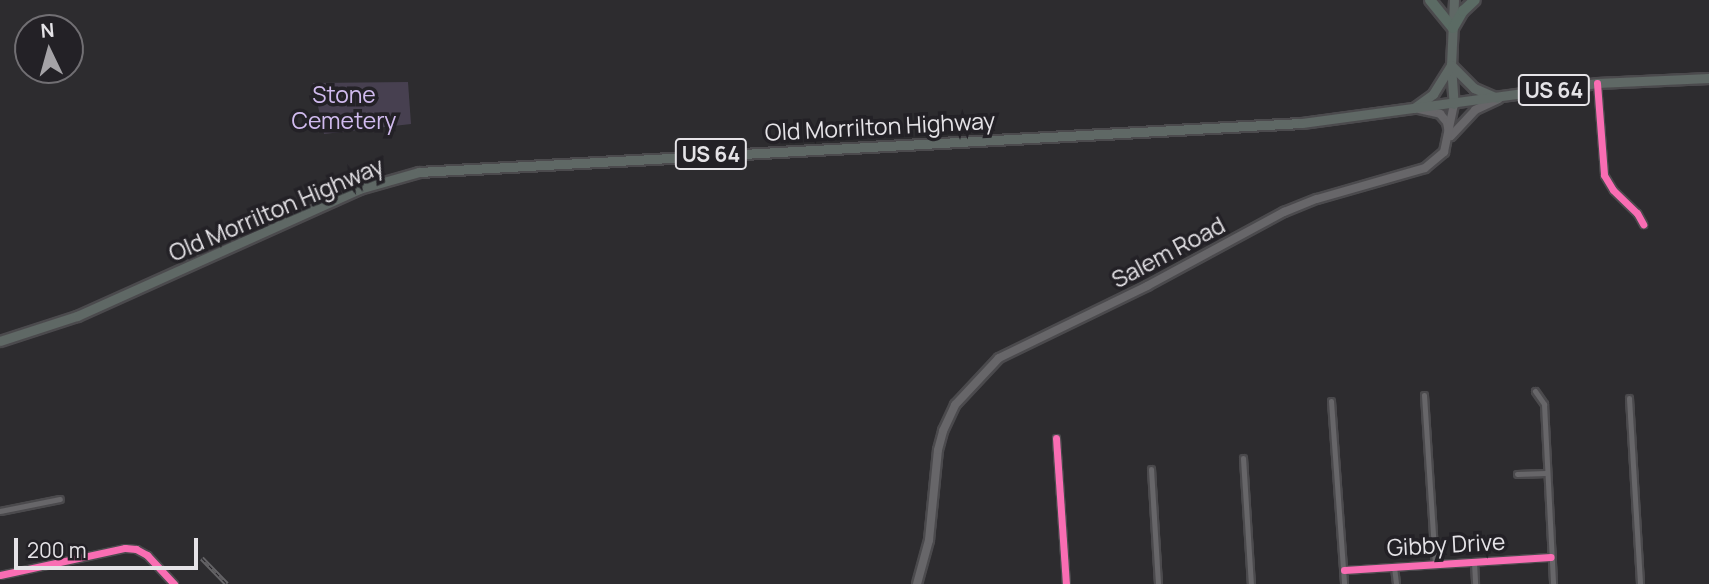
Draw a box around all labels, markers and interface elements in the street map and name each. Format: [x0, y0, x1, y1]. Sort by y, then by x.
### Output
north arrow [14, 14, 84, 84]
text: N [39, 17, 55, 44]
road number: US 64 [1517, 72, 1591, 108]
park label: Stone Cemetery [292, 80, 396, 134]
street label: Old Morrilton Highway [764, 106, 996, 146]
road number: US 64 [674, 136, 748, 172]
street label: Old Morrilton Highway [164, 151, 388, 267]
street label: Salem Road [1107, 211, 1229, 293]
scale bar [18, 524, 201, 568]
street label: Gibby Drive [1386, 527, 1506, 561]
text: 200 m [27, 536, 87, 564]

